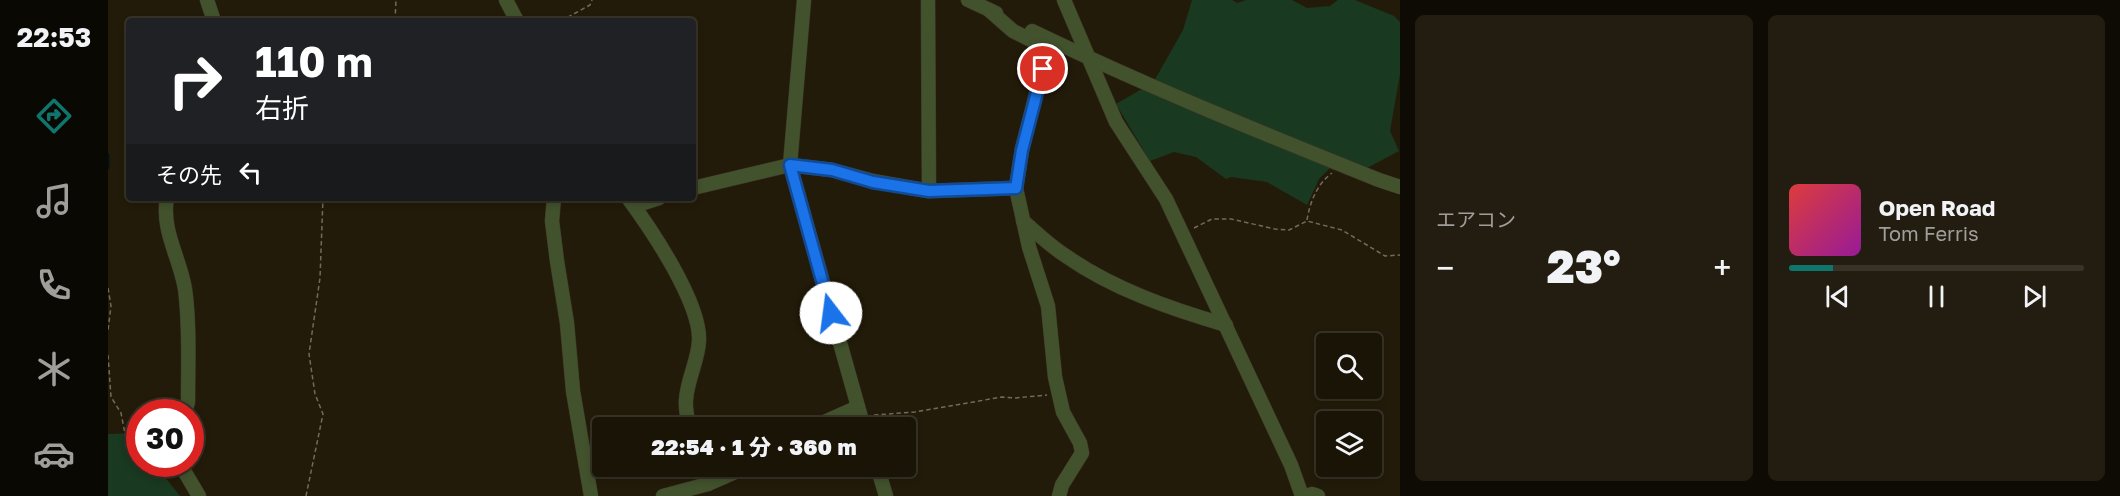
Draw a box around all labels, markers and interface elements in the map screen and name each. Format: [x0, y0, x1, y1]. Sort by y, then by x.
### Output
text: 22:53 [17, 21, 91, 53]
text: 110 m [255, 36, 373, 86]
icon: right [156, 42, 234, 120]
pin [1017, 43, 1068, 94]
icon: arrive [1026, 52, 1059, 85]
text: 右折 [255, 92, 309, 124]
icon: directions [33, 95, 75, 137]
icon: left [234, 156, 267, 189]
text: その先 [156, 161, 222, 188]
icon: music [33, 180, 75, 222]
text: Open Road [1879, 194, 1995, 221]
text: エアコン [1436, 207, 1516, 231]
text: Tom Ferris [1879, 221, 1979, 245]
text: 23° [1547, 239, 1621, 293]
text: − [1436, 248, 1454, 287]
text: + [1713, 248, 1732, 287]
icon: phone [33, 264, 75, 306]
icon: previous [1821, 280, 1854, 313]
icon: pause [1920, 280, 1953, 313]
icon: next [2018, 280, 2051, 313]
position arrow [799, 281, 863, 345]
map controls [1316, 333, 1382, 477]
button: search [1316, 333, 1382, 399]
icon: climate [33, 348, 75, 390]
speed limit sign: 30 [126, 399, 204, 477]
button: layers [1316, 411, 1382, 477]
icon: car [33, 433, 75, 475]
text: 22:54 · 1 分 · 360 m [651, 433, 857, 460]

